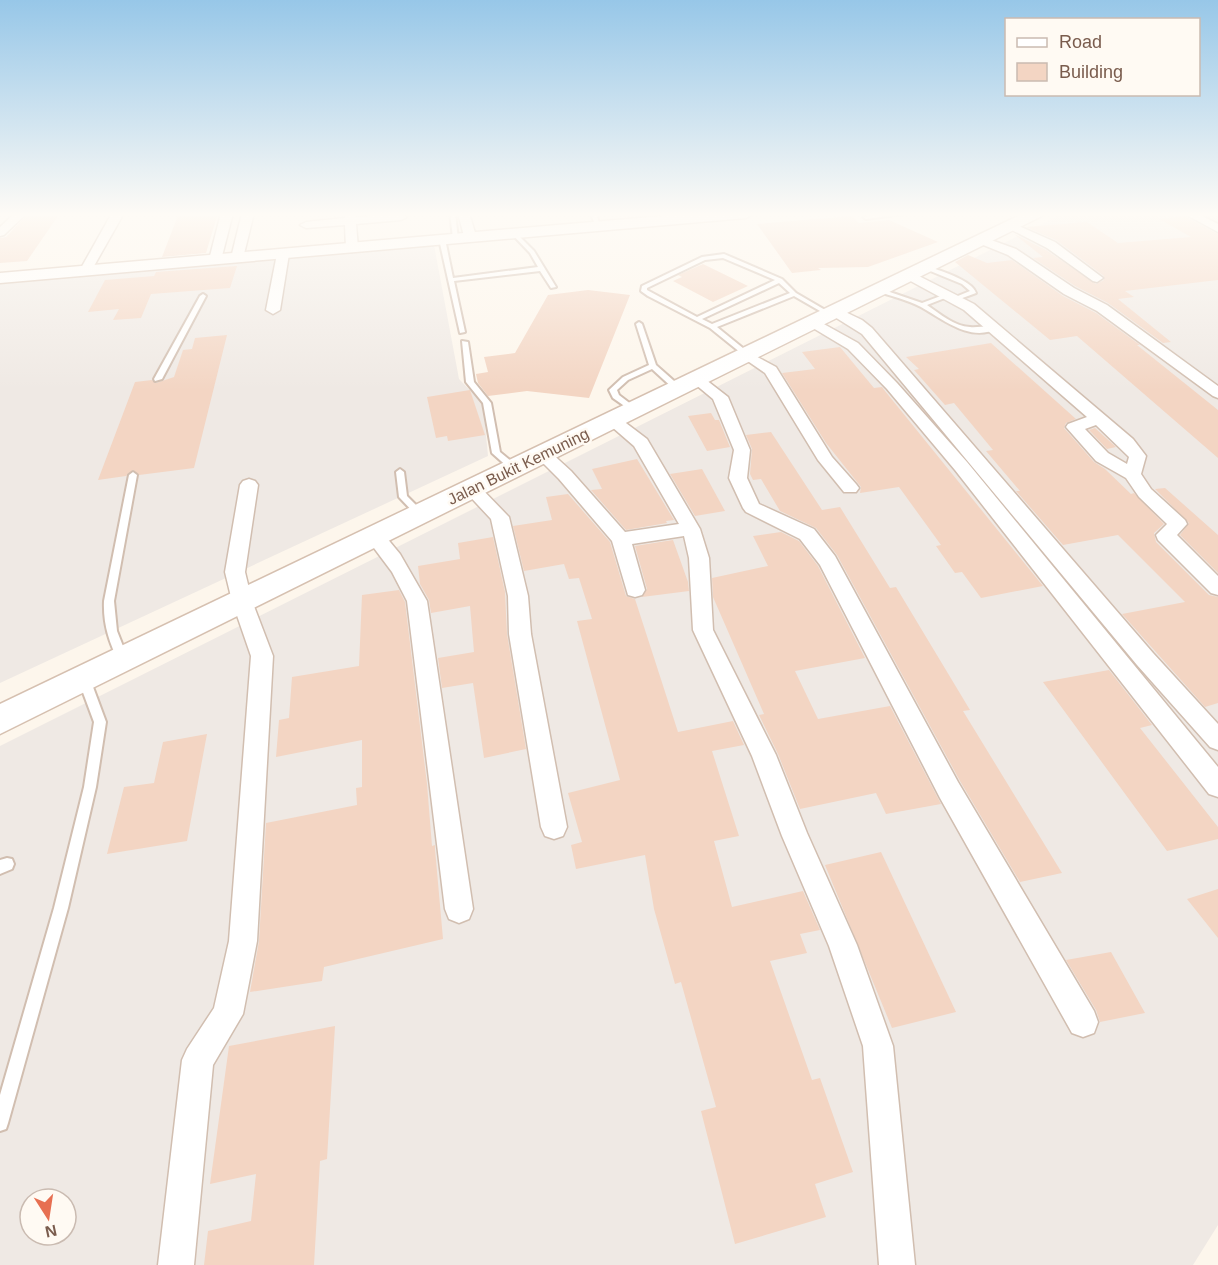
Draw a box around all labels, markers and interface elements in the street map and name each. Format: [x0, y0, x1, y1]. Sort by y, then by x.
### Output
legend [1005, 18, 1200, 96]
text: Road [1059, 32, 1102, 52]
text: Building [1059, 62, 1123, 82]
street label: Jalan Bukit Kemuning [445, 425, 591, 508]
north arrow [18, 1187, 78, 1247]
text: N [44, 1222, 58, 1241]

